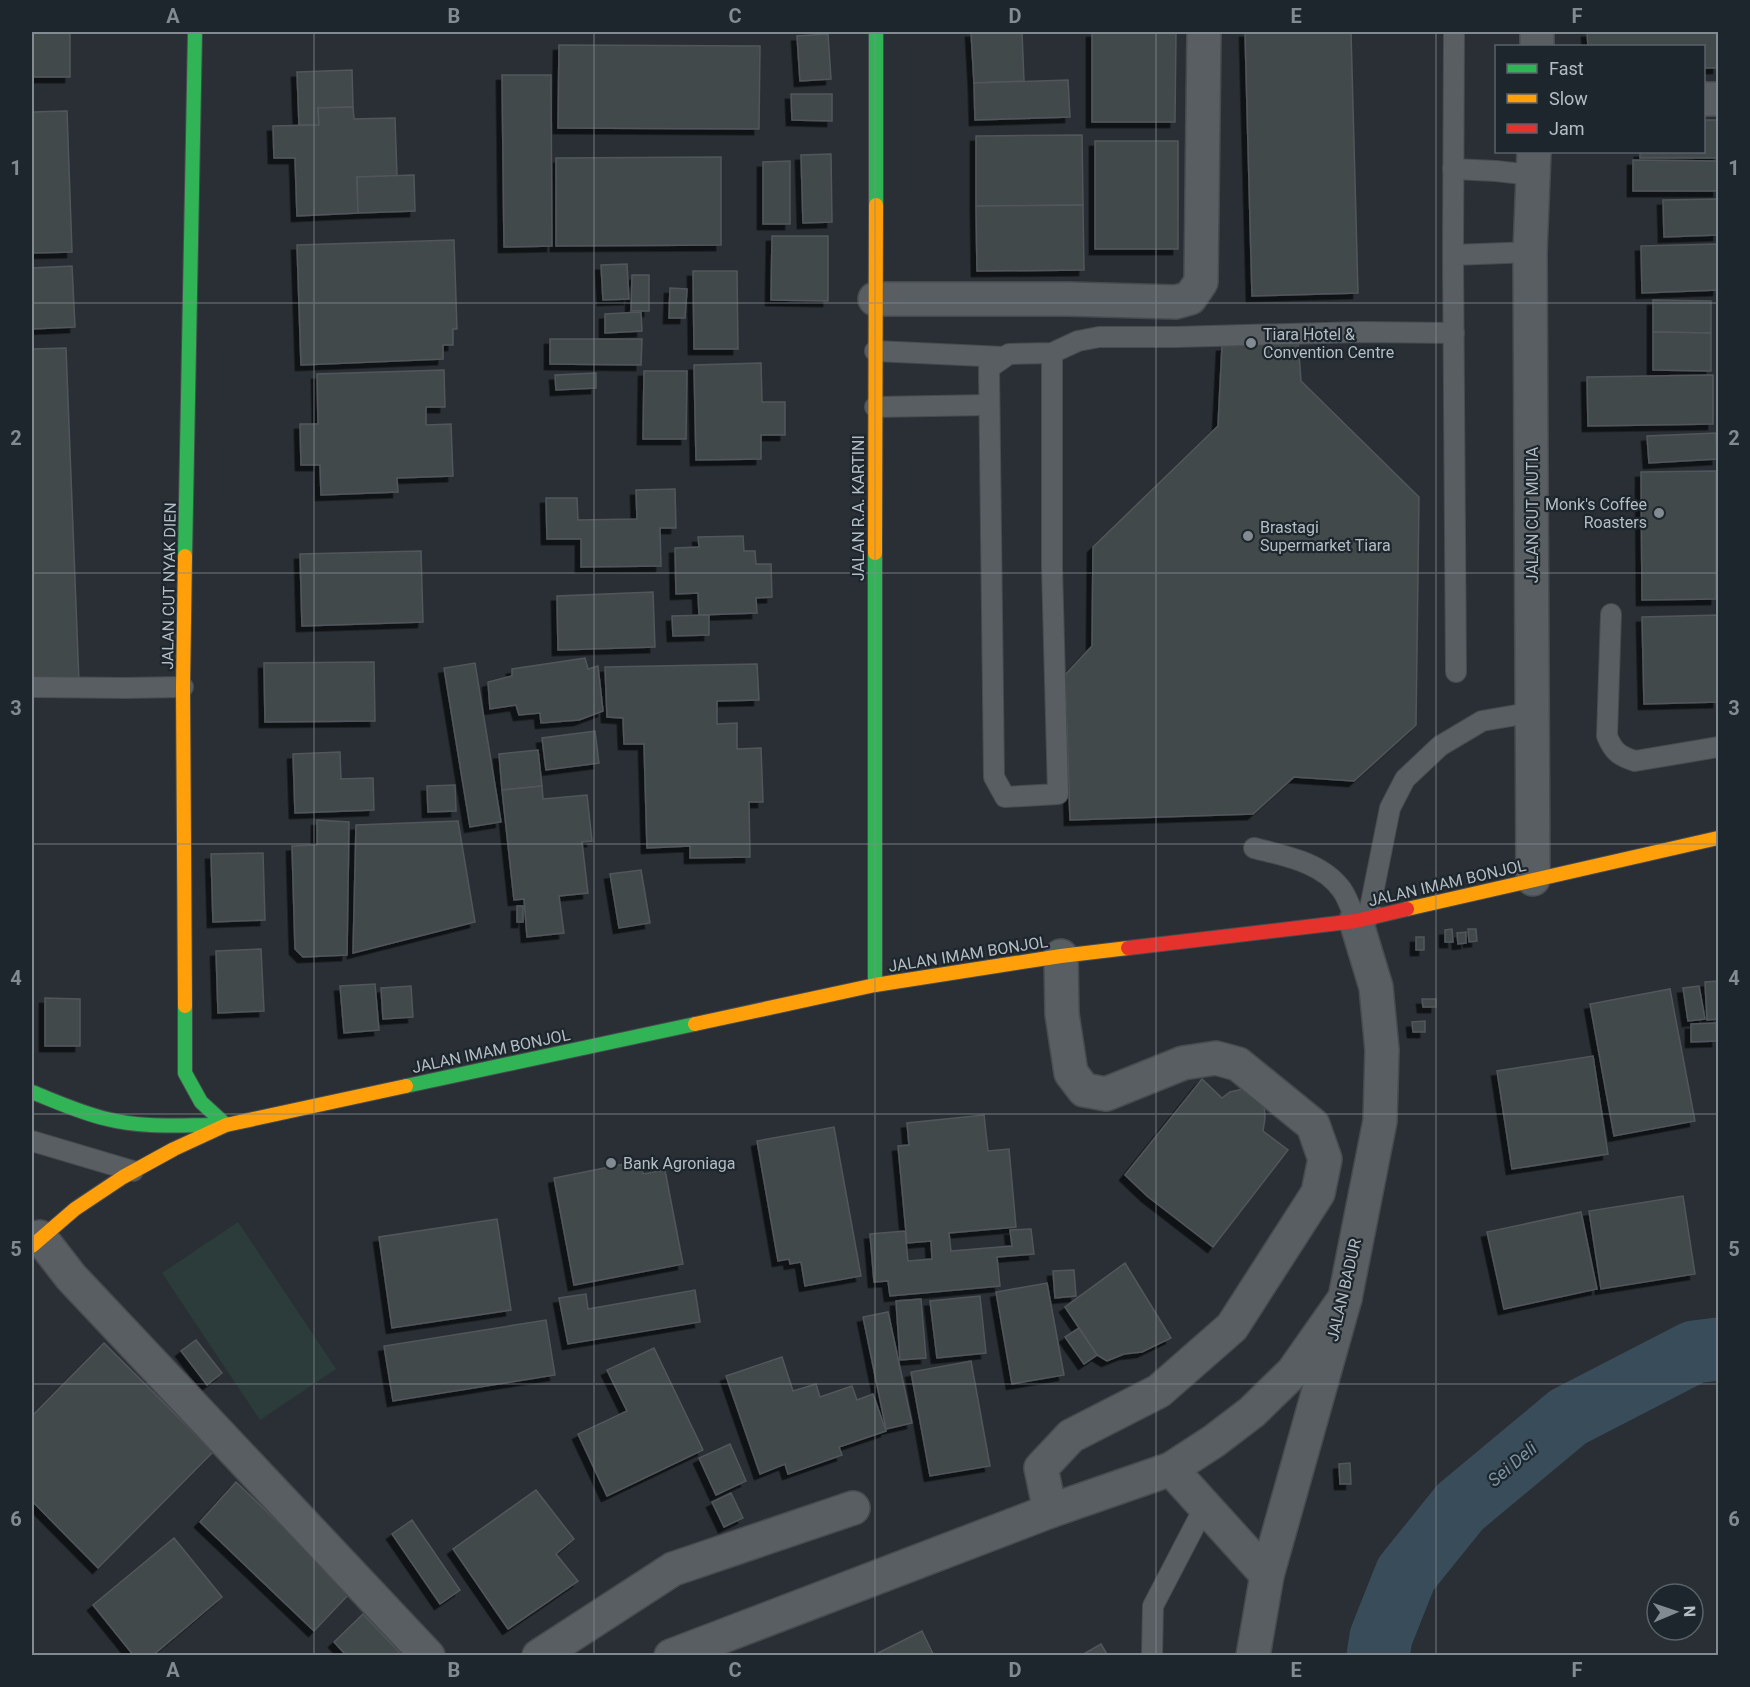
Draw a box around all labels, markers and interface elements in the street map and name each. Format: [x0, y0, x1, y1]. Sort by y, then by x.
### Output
text: A [166, 4, 180, 28]
text: B [448, 4, 460, 28]
text: C [728, 4, 742, 28]
text: D [1009, 4, 1022, 28]
text: E [1290, 4, 1302, 28]
text: F [1572, 4, 1583, 28]
legend [1495, 45, 1705, 153]
text: Fast [1549, 58, 1584, 79]
text: Slow [1549, 88, 1588, 109]
text: Jam [1549, 118, 1585, 139]
text: 1 [10, 156, 22, 180]
text: 1 [1728, 156, 1740, 180]
place label: Tiara Hotel & Convention Centre [1263, 325, 1394, 362]
marker: Tiara Hotel & Convention Centre [1244, 336, 1258, 350]
text: 2 [10, 426, 22, 450]
text: 2 [1728, 426, 1740, 450]
street label: JALAN R.A. KARTINI [849, 435, 868, 581]
street label: JALAN CUT MUTIA [1523, 446, 1542, 583]
place label: Monk's Coffee Roasters [1545, 495, 1647, 532]
street label: JALAN CUT NYAK DIEN [158, 502, 180, 670]
marker: Monk's Coffee Roasters [1652, 506, 1666, 520]
place label: Brastagi Supermarket Tiara [1260, 518, 1391, 555]
marker: Brastagi Supermarket Tiara [1241, 529, 1255, 543]
text: 3 [10, 696, 22, 720]
text: 3 [1728, 696, 1740, 720]
street label: JALAN IMAM BONJOL [1366, 856, 1528, 910]
street label: JALAN IMAM BONJOL [887, 932, 1050, 976]
text: 4 [10, 966, 22, 990]
text: 4 [1728, 966, 1740, 990]
street label: JALAN IMAM BONJOL [410, 1025, 572, 1077]
place label: Bank Agroniaga [623, 1154, 736, 1173]
marker: Bank Agroniaga [604, 1156, 618, 1170]
text: 5 [10, 1237, 22, 1261]
street label: JALAN BADUR [1323, 1237, 1365, 1343]
text: 5 [1728, 1237, 1740, 1261]
water label: Sei Deli [1483, 1437, 1541, 1491]
text: 6 [10, 1507, 22, 1531]
text: 6 [1728, 1507, 1740, 1531]
north arrow [1645, 1582, 1705, 1642]
text: N [1680, 1606, 1699, 1617]
text: A [166, 1658, 180, 1682]
text: B [448, 1658, 460, 1682]
text: C [728, 1658, 742, 1682]
text: D [1009, 1658, 1022, 1682]
text: E [1290, 1658, 1302, 1682]
text: F [1572, 1658, 1583, 1682]

